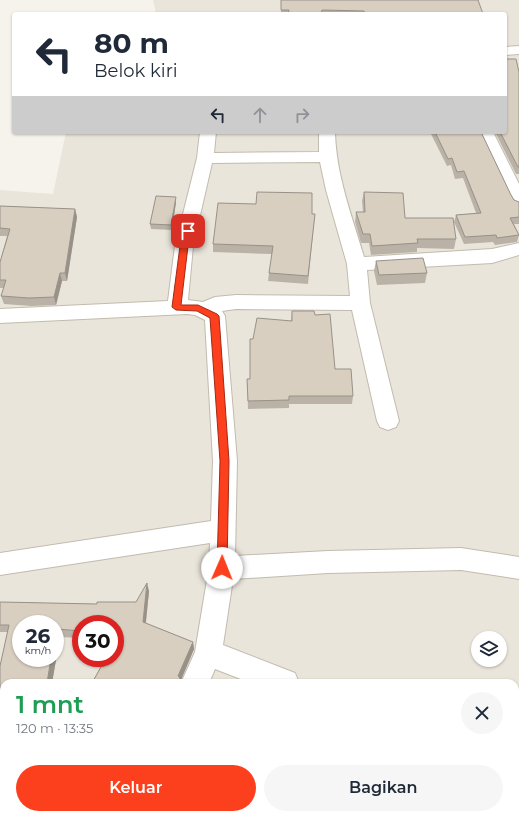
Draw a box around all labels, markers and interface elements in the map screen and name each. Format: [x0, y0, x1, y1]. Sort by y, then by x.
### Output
text: 80 m [94, 26, 169, 60]
icon: left [28, 28, 80, 80]
text: Belok kiri [94, 60, 178, 82]
icon: left [207, 104, 229, 126]
icon: ahead [249, 104, 271, 126]
icon: right [291, 104, 313, 126]
pin [171, 214, 205, 248]
icon: arrive [177, 220, 199, 242]
position arrow [201, 547, 243, 589]
speed limit sign: 30 [72, 615, 124, 667]
text: 26 [26, 624, 50, 648]
map controls [471, 631, 507, 667]
button: layers [471, 631, 507, 667]
text: km/h [25, 644, 51, 657]
text: 1 mnt [16, 690, 84, 719]
button: close [461, 692, 503, 734]
text: 120 m · 13:35 [16, 720, 93, 736]
button: Keluar [16, 765, 256, 811]
button: Bagikan [264, 765, 503, 811]

